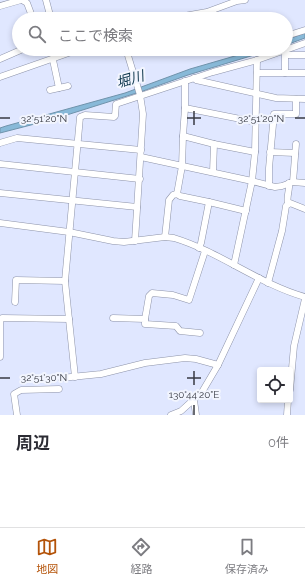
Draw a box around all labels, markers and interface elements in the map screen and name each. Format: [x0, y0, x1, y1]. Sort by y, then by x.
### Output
search box [12, 12, 293, 56]
icon: search [26, 23, 48, 45]
text: ここで検索 [58, 27, 133, 45]
water label: 堀川 [114, 67, 148, 91]
text: 32°51'20"N [21, 113, 67, 124]
text: 32°51'20"N [238, 113, 284, 124]
map controls [257, 367, 293, 403]
button: locate [257, 367, 293, 403]
text: 32°51'30"N [21, 372, 67, 383]
text: 130°44'20"E [169, 389, 219, 400]
text: 周辺 [16, 433, 50, 453]
text: 0件 [268, 435, 289, 450]
tab: 地図 [36, 536, 58, 576]
tab: 経路 [130, 536, 152, 576]
tab: 保存済み [225, 536, 269, 576]

